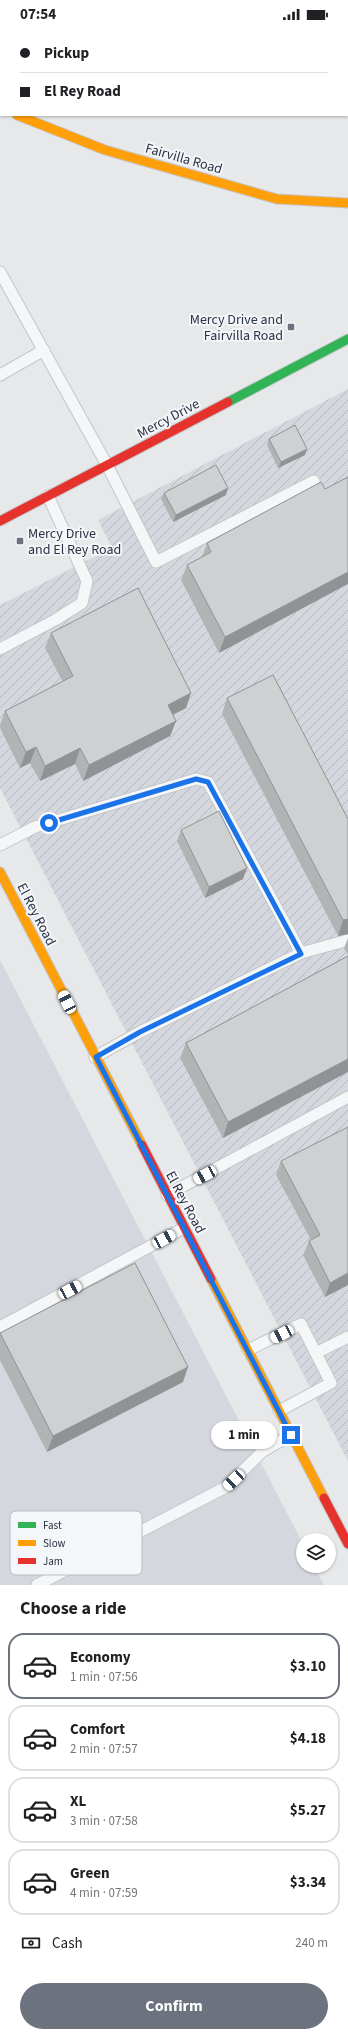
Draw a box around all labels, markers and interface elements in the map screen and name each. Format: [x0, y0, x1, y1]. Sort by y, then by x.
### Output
text: 07:54 [20, 4, 56, 25]
text: Pickup [44, 43, 89, 64]
text: El Rey Road [44, 81, 121, 102]
street label: Fairvilla Road [143, 138, 225, 179]
place label: Mercy Drive and Fairvilla Road [190, 310, 283, 346]
marker: Mercy Drive and Fairvilla Road [286, 322, 296, 332]
street label: Mercy Drive [134, 394, 203, 444]
place label: Mercy Drive and El Rey Road [28, 524, 121, 560]
marker: Mercy Drive and El Rey Road [15, 536, 25, 546]
route start [40, 814, 58, 832]
street label: El Rey Road [12, 880, 60, 949]
car [56, 989, 78, 1015]
car [192, 1164, 218, 1186]
street label: El Rey Road [160, 1168, 210, 1237]
car [151, 1228, 177, 1250]
car [57, 1279, 83, 1301]
car [269, 1323, 295, 1345]
callout: 1 min [211, 1421, 277, 1449]
text: 1 min [228, 1426, 260, 1444]
route end [282, 1426, 300, 1444]
car [221, 1467, 247, 1493]
legend [10, 1511, 142, 1575]
text: Fast [43, 1518, 62, 1533]
map controls [296, 1533, 336, 1573]
button: layers [296, 1533, 336, 1573]
text: Slow [43, 1536, 66, 1551]
text: Jam [43, 1554, 63, 1569]
text: Choose a ride [20, 1596, 126, 1621]
text: Economy [70, 1647, 131, 1668]
icon: car [22, 1648, 58, 1684]
text: $3.10 [290, 1656, 326, 1677]
text: 1 min · 07:56 [70, 1668, 138, 1686]
text: Comfort [70, 1719, 125, 1740]
icon: car [22, 1720, 58, 1756]
text: $4.18 [290, 1728, 326, 1749]
text: 2 min · 07:57 [70, 1740, 138, 1758]
text: XL [70, 1791, 86, 1812]
icon: car [22, 1792, 58, 1828]
text: $5.27 [290, 1800, 326, 1821]
text: 3 min · 07:58 [70, 1812, 138, 1830]
text: Green [70, 1863, 110, 1884]
icon: car [22, 1864, 58, 1900]
text: $3.34 [290, 1872, 326, 1893]
text: 4 min · 07:59 [70, 1884, 138, 1902]
icon: cash [20, 1932, 42, 1954]
text: Cash [52, 1933, 83, 1954]
text: 240 m [295, 1934, 328, 1952]
button: Confirm [20, 1983, 328, 2029]

